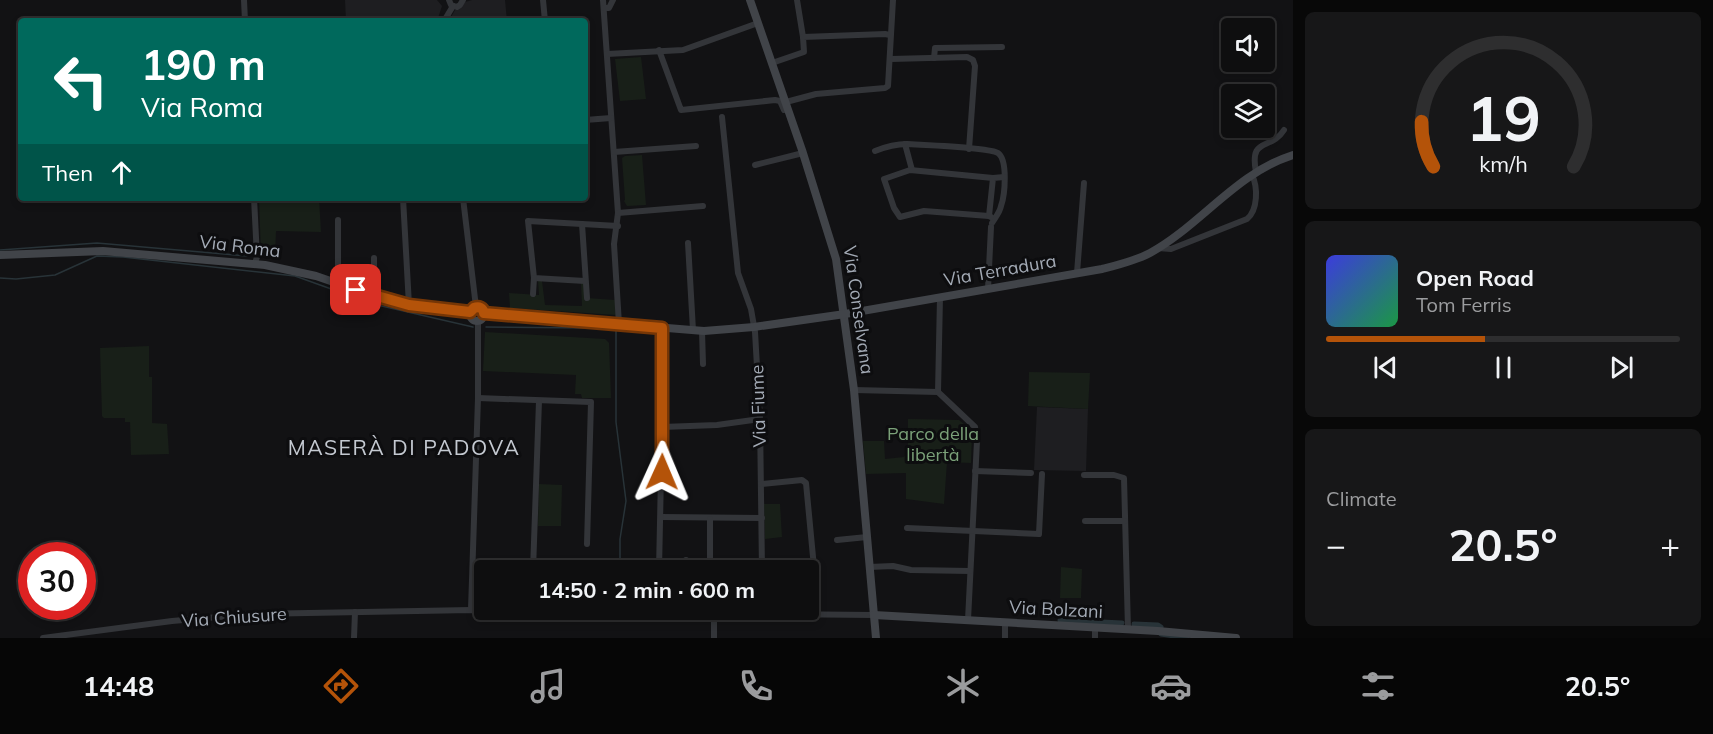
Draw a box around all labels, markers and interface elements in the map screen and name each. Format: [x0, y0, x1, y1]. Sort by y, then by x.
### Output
map controls [1221, 18, 1275, 138]
button: sound [1221, 18, 1275, 72]
text: 190 m [141, 38, 266, 91]
icon: left [42, 42, 120, 120]
text: 19 [1466, 79, 1540, 158]
button: layers [1221, 84, 1275, 138]
text: Via Roma [141, 90, 263, 124]
text: km/h [1479, 151, 1527, 178]
icon: ahead [105, 156, 138, 189]
text: Then [42, 159, 93, 187]
street label: Via Roma [198, 230, 282, 262]
street label: Via Conselvana [839, 244, 879, 376]
street label: Via Terradura [942, 249, 1058, 291]
pin [330, 264, 381, 315]
text: Open Road [1416, 264, 1534, 292]
icon: arrive [339, 273, 372, 306]
text: Tom Ferris [1416, 292, 1512, 317]
icon: previous [1369, 351, 1402, 384]
icon: pause [1487, 351, 1520, 384]
icon: next [1605, 351, 1638, 384]
street label: Via Fiume [745, 364, 771, 448]
park label: Parco della libertà [887, 422, 979, 466]
district label: MASERÀ DI PADOVA [288, 434, 520, 460]
position arrow [630, 440, 694, 504]
text: Climate [1326, 486, 1397, 511]
text: 20.5° [1448, 516, 1558, 572]
text: − [1326, 524, 1346, 565]
text: + [1660, 524, 1680, 565]
speed limit sign: 30 [18, 542, 96, 620]
text: 14:50 · 2 min · 600 m [538, 576, 755, 604]
street label: Via Bolzani [1008, 595, 1104, 623]
street label: Via Chiusure [181, 602, 287, 632]
icon: directions [320, 665, 362, 707]
icon: music [527, 665, 569, 707]
icon: phone [735, 665, 777, 707]
icon: climate [942, 665, 984, 707]
icon: car [1150, 665, 1192, 707]
icon: filters [1357, 665, 1399, 707]
text: 14:48 [83, 669, 154, 703]
text: 20.5° [1565, 669, 1630, 703]

